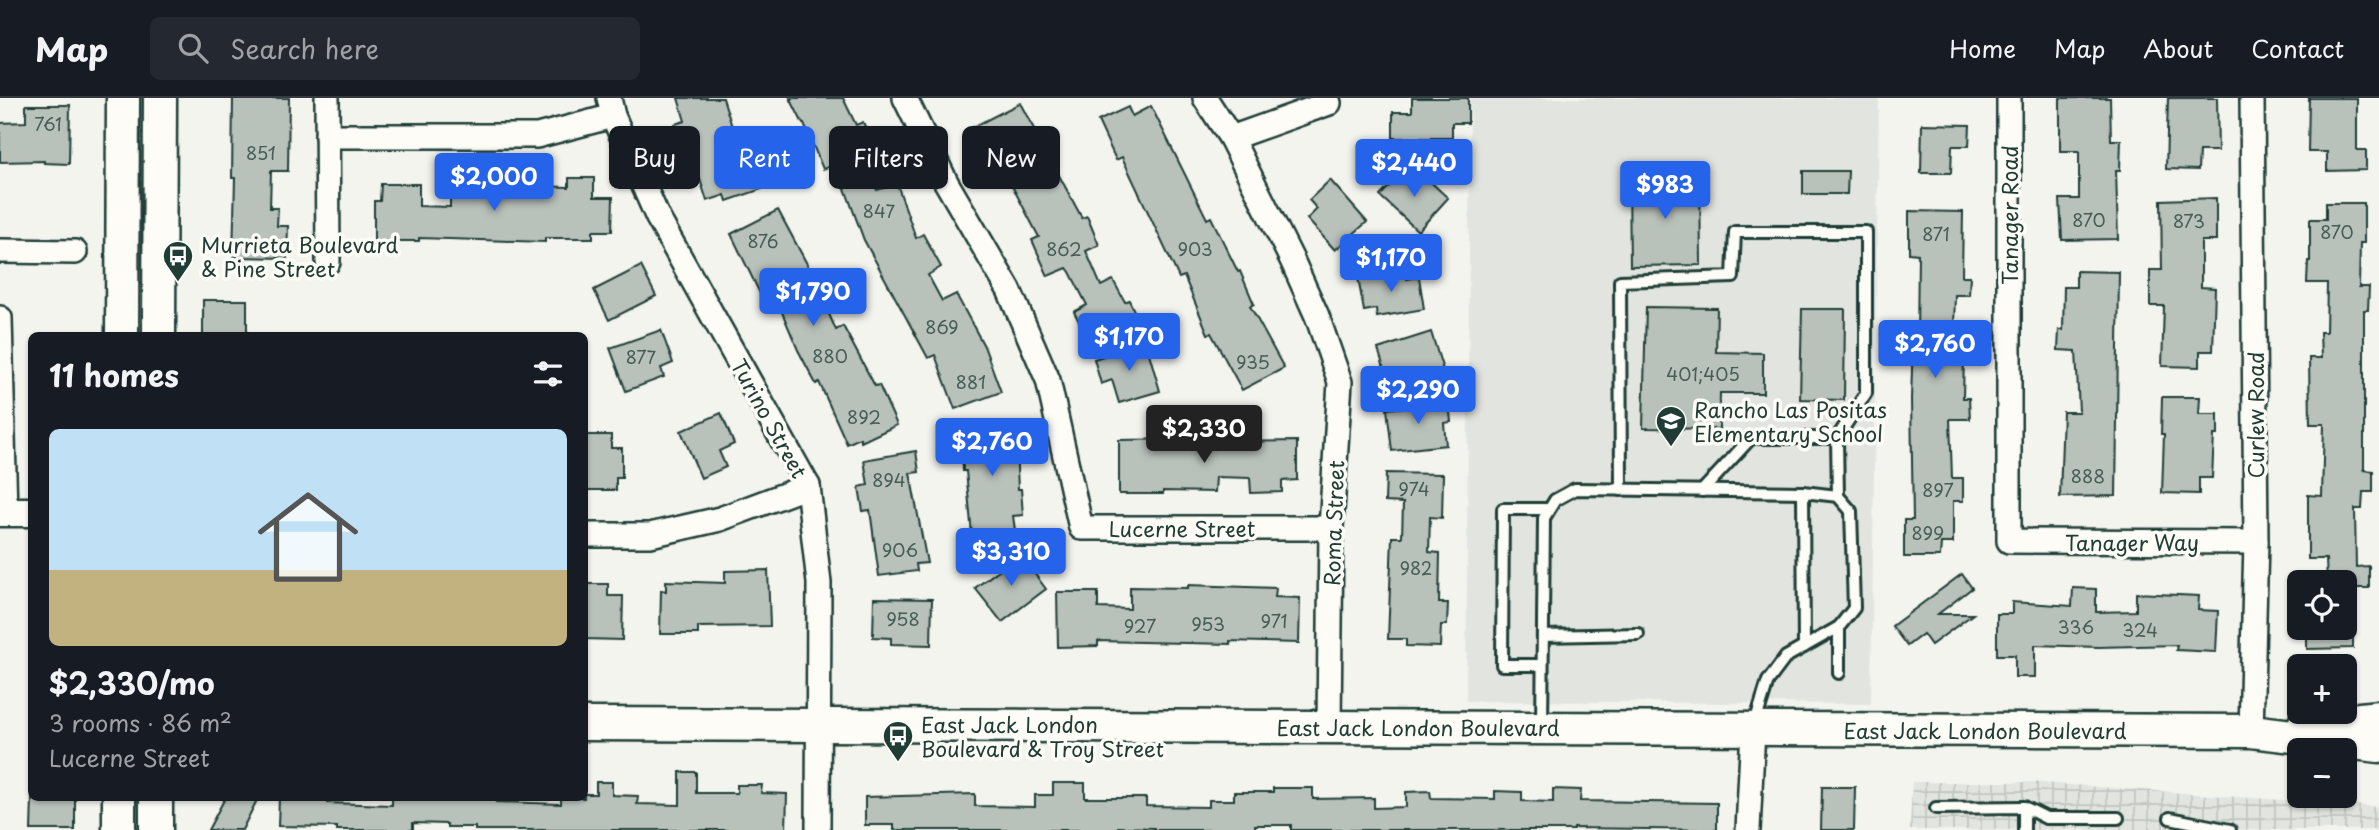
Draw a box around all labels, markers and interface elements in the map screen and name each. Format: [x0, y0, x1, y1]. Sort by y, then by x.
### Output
search box [150, 17, 640, 80]
text: Map [35, 23, 108, 73]
icon: search [174, 29, 212, 67]
text: Search here [230, 29, 379, 68]
text: Home [1949, 30, 2016, 66]
text: Map [2054, 30, 2105, 66]
text: About [2143, 30, 2213, 66]
text: Contact [2251, 30, 2344, 66]
house number: 761 [34, 110, 62, 137]
chip: Buy [609, 126, 700, 189]
chip: Rent [714, 126, 815, 189]
chip: Filters [829, 126, 948, 189]
chip: New [962, 126, 1060, 189]
house number: 851 [246, 139, 276, 166]
pin: $2,440 [1357, 140, 1471, 199]
text: $2,440 [1371, 144, 1457, 179]
street label: Tanager Road [1993, 145, 2025, 285]
pin: $2,000 [437, 153, 551, 213]
text: $2,000 [451, 158, 537, 193]
pin: $983 [1624, 162, 1706, 221]
text: $983 [1636, 166, 1694, 201]
house number: 847 [863, 197, 896, 224]
house number: 870 [2072, 206, 2106, 233]
house number: 873 [2173, 207, 2205, 234]
house number: 870 [2320, 218, 2354, 245]
house number: 871 [1922, 220, 1950, 247]
house number: 876 [747, 227, 779, 254]
place label: Murrieta Boulevard & Pine Street [201, 228, 398, 284]
pin: $1,170 [1334, 234, 1448, 294]
house number: 862 [1046, 235, 1082, 262]
house number: 903 [1177, 235, 1213, 262]
bus stop icon: Murrieta Boulevard & Pine Street [161, 239, 195, 283]
text: $1,170 [1356, 239, 1426, 274]
pin: $1,790 [756, 268, 870, 328]
text: $1,790 [775, 273, 851, 308]
house number: 869 [925, 313, 959, 340]
pin: $1,170 [1072, 314, 1186, 373]
text: $1,170 [1094, 318, 1164, 353]
pin: $2,760 [1878, 320, 1992, 380]
text: $2,760 [1894, 325, 1976, 360]
house number: 880 [812, 342, 848, 369]
house number: 877 [626, 343, 657, 370]
house number: 935 [1236, 348, 1270, 375]
street label: Curlew Road [2239, 351, 2271, 479]
text: 11 homes [49, 352, 179, 397]
street label: Turino Street [724, 352, 816, 484]
icon: filters [529, 355, 567, 393]
house number: 401;405 [1666, 360, 1740, 387]
pin: $2,290 [1361, 366, 1475, 426]
house number: 881 [956, 368, 986, 395]
text: $2,290 [1377, 371, 1459, 406]
place label: Rancho Las Positas Elementary School [1694, 393, 1887, 449]
house number: 892 [847, 403, 881, 430]
school or university icon: Rancho Las Positas Elementary School [1654, 404, 1688, 448]
pin: $2,330 [1147, 406, 1261, 465]
text: $2,330 [1162, 410, 1246, 445]
pin: $2,760 [935, 418, 1049, 478]
text: $2,760 [951, 423, 1033, 458]
street label: Roma Street [1315, 460, 1351, 586]
house number: 888 [2071, 462, 2105, 489]
house number: 894 [872, 466, 906, 493]
icon: home [245, 474, 371, 600]
house number: 974 [1398, 475, 1430, 502]
house number: 897 [1922, 476, 1954, 503]
street label: Lucerne Street [1109, 512, 1255, 544]
house number: 899 [1912, 519, 1944, 546]
street label: Tanager Way [2065, 526, 2199, 558]
pin: $3,310 [954, 528, 1068, 588]
text: $3,310 [972, 533, 1050, 568]
house number: 906 [882, 536, 918, 563]
house number: 982 [1400, 554, 1432, 581]
map controls [2287, 570, 2357, 808]
button: locate [2287, 570, 2357, 640]
house number: 958 [886, 605, 920, 632]
house number: 971 [1260, 607, 1288, 634]
house number: 953 [1191, 610, 1225, 637]
house number: 927 [1124, 612, 1156, 639]
house number: 336 [2058, 613, 2094, 640]
house number: 324 [2122, 616, 2158, 643]
button: + [2287, 654, 2357, 724]
text: $2,330/mo [49, 660, 215, 705]
text: 3 rooms · 86 m² [49, 705, 232, 740]
place label: East Jack London Boulevard & Troy Street [921, 708, 1164, 764]
street label: East Jack London Boulevard [1276, 711, 1560, 743]
street label: East Jack London Boulevard [1843, 714, 2127, 746]
bus stop icon: East Jack London Boulevard & Troy Street [881, 719, 915, 763]
button: − [2287, 738, 2357, 808]
text: Lucerne Street [49, 740, 210, 775]

